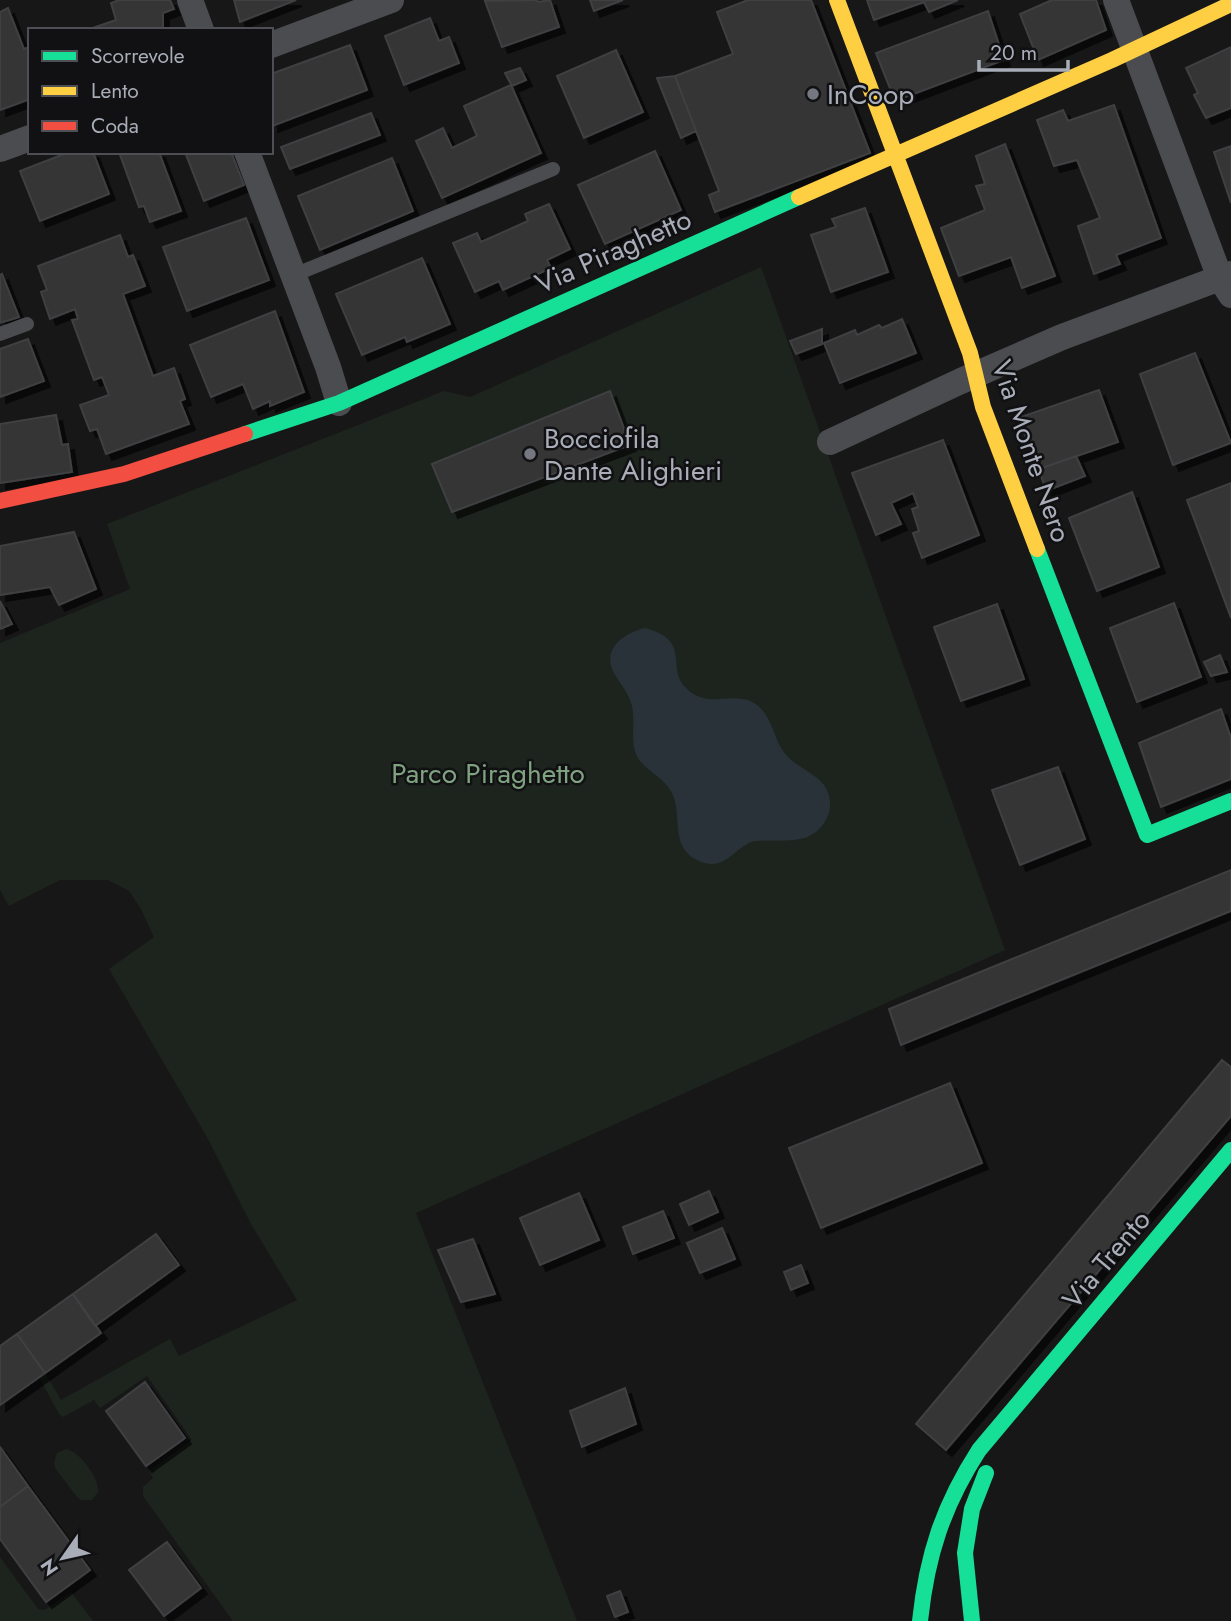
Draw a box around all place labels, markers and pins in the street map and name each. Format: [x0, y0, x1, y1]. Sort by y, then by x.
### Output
place label: InCoop [827, 74, 914, 115]
marker: InCoop [805, 86, 821, 102]
place label: Bocciofila Dante Alighieri [544, 418, 722, 491]
marker: Bocciofila Dante Alighieri [522, 446, 538, 462]

